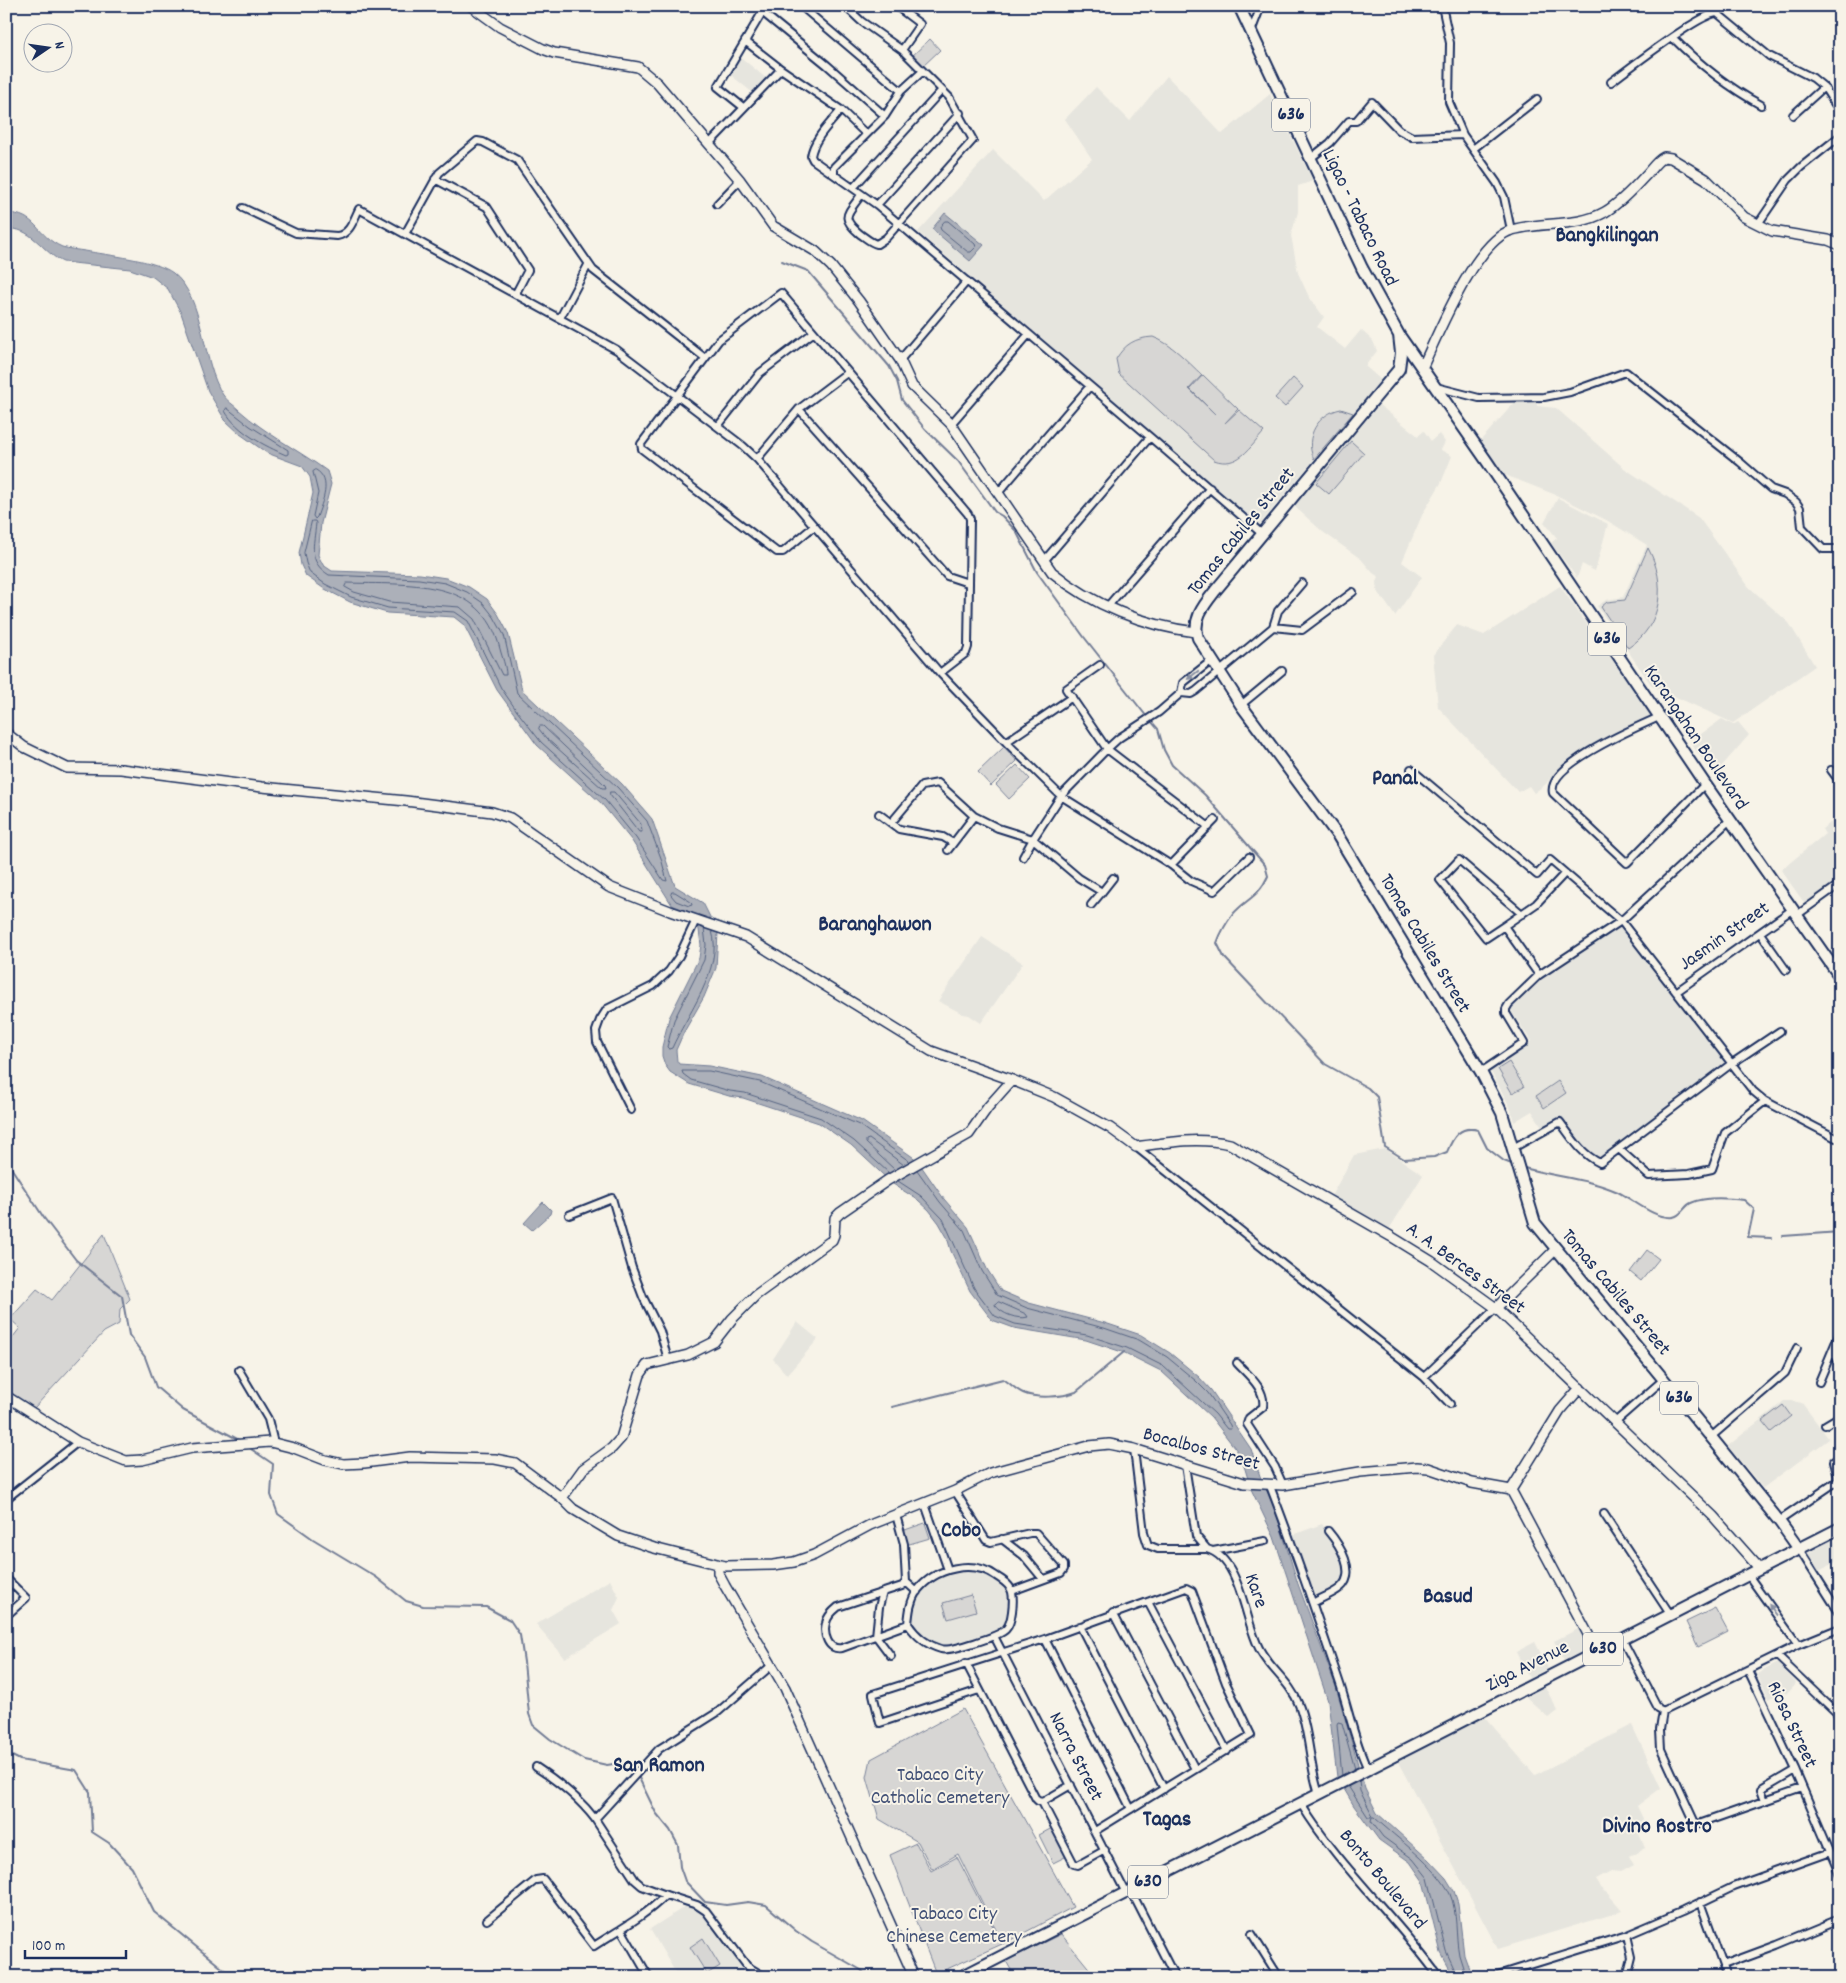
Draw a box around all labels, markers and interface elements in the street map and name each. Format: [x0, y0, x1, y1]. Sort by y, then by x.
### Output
north arrow [22, 22, 72, 72]
text: N [48, 40, 69, 51]
road number: 636 [1272, 98, 1310, 132]
street label: Ligao - Tabaco Road [1314, 145, 1404, 291]
district label: Bangkilingan [1555, 221, 1659, 252]
street label: Tomas Cabiles Street [1181, 462, 1303, 602]
road number: 636 [1588, 622, 1626, 656]
street label: Karangahan Boulevard [1636, 660, 1754, 816]
one-way arrow [1186, 670, 1200, 680]
district label: Panal [1372, 764, 1419, 795]
street label: Tomas Cabiles Street [1371, 869, 1477, 1019]
street label: Jasmin Street [1674, 895, 1776, 979]
district label: Baranghawon [818, 910, 932, 941]
street label: A. A. Berces Street [1399, 1216, 1531, 1322]
street label: Tomas Cabiles Street [1554, 1223, 1676, 1363]
road number: 636 [1660, 1382, 1698, 1415]
street label: Bocalbos Street [1140, 1421, 1262, 1479]
district label: Cobo [941, 1516, 981, 1547]
street label: Kare [1236, 1570, 1274, 1612]
district label: Basud [1423, 1582, 1473, 1613]
one-way arrow [1768, 1603, 1778, 1617]
road number: 630 [1583, 1632, 1623, 1666]
street label: Ziga Avenue [1482, 1634, 1575, 1700]
street label: Riosa Street [1759, 1677, 1823, 1773]
street label: Narra Street [1041, 1708, 1109, 1806]
district label: San Ramon [613, 1751, 705, 1782]
park label: Tabaco City Catholic Cemetery [871, 1762, 1010, 1813]
district label: Tagas [1143, 1805, 1191, 1836]
district label: Divino Rostro [1602, 1812, 1712, 1843]
street label: Bonto Boulevard [1332, 1824, 1432, 1936]
road number: 630 [1128, 1865, 1168, 1898]
park label: Tabaco City Chinese Cemetery [886, 1901, 1023, 1952]
scale bar [25, 1928, 126, 1960]
text: 100 m [32, 1936, 65, 1958]

